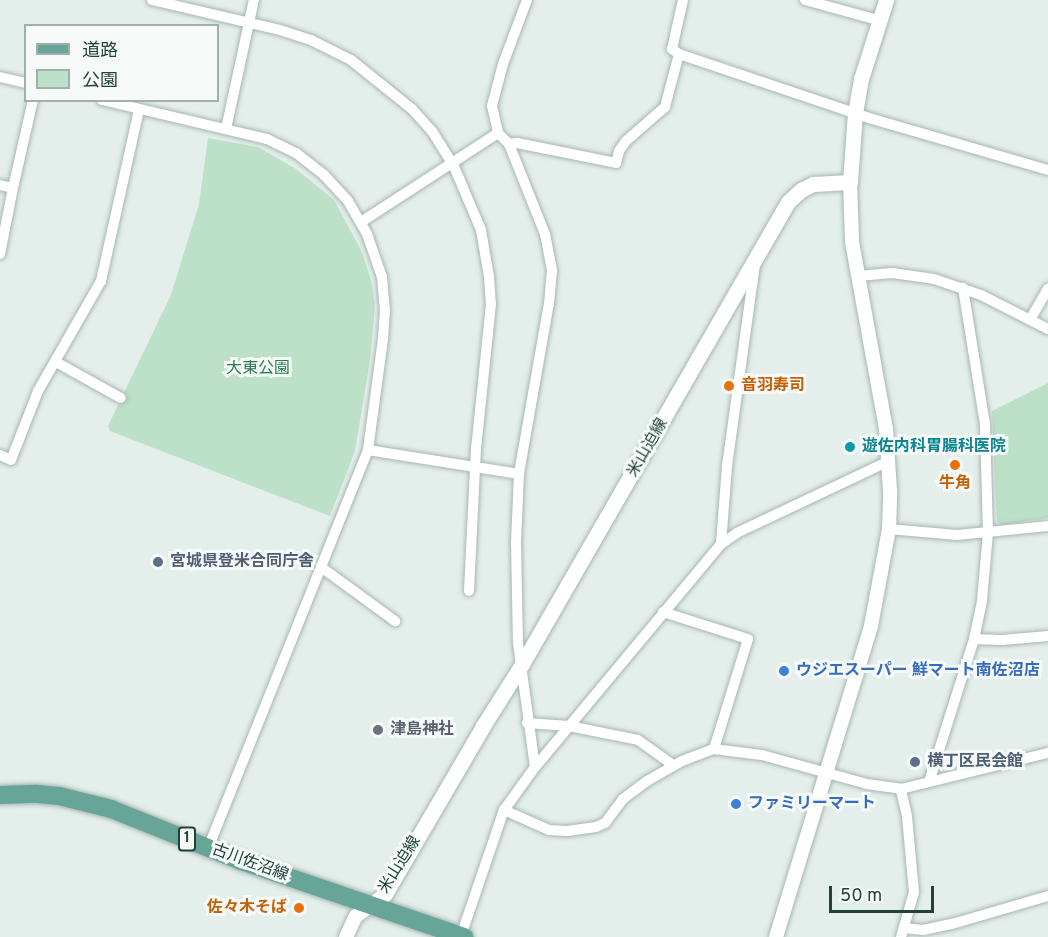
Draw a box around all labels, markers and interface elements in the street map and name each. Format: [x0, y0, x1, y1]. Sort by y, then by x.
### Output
legend [24, 24, 219, 102]
text: 道路 [82, 40, 118, 63]
text: 公園 [82, 70, 118, 93]
park label: 大東公園 [226, 359, 290, 379]
place label: 音羽寿司 [741, 376, 805, 396]
marker: 音羽寿司 [722, 379, 736, 393]
street label: 米山迫線 [624, 415, 672, 481]
place label: 遊佐内科胃腸科医院 [862, 437, 1006, 457]
marker: 遊佐内科胃腸科医院 [843, 440, 857, 454]
marker: 牛角 [948, 458, 962, 472]
place label: 牛角 [939, 474, 971, 494]
place label: 宮城県登米合同庁舎 [170, 552, 314, 572]
marker: 宮城県登米合同庁舎 [151, 555, 165, 569]
place label: ウジエスーパー 鮮マート南佐沼店 [796, 661, 1040, 681]
marker: ウジエスーパー 鮮マート南佐沼店 [777, 664, 791, 678]
place label: 津島神社 [390, 720, 454, 740]
marker: 津島神社 [371, 723, 385, 737]
place label: 横丁区民会館 [927, 752, 1023, 772]
marker: 横丁区民会館 [908, 755, 922, 769]
place label: ファミリーマート [748, 794, 876, 814]
marker: ファミリーマート [729, 797, 743, 811]
road number: 1 [178, 827, 196, 851]
street label: 米山迫線 [375, 833, 425, 897]
street label: 古川佐沼線 [209, 840, 291, 886]
scale bar [832, 874, 937, 912]
text: 50 m [840, 885, 882, 908]
place label: 佐々木そば [207, 898, 287, 918]
marker: 佐々木そば [292, 901, 306, 915]

